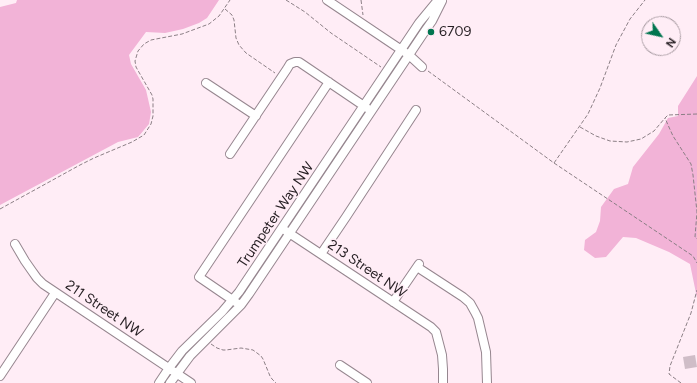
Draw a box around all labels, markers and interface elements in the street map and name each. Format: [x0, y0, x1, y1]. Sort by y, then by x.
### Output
north arrow [641, 16, 681, 56]
place label: 6709 [439, 24, 471, 40]
marker: 6709 [426, 27, 436, 37]
text: N [663, 35, 678, 50]
street label: Trumpeter Way NW [234, 159, 318, 271]
street label: 213 Street NW [324, 236, 410, 302]
street label: 211 Street NW [62, 277, 146, 341]

